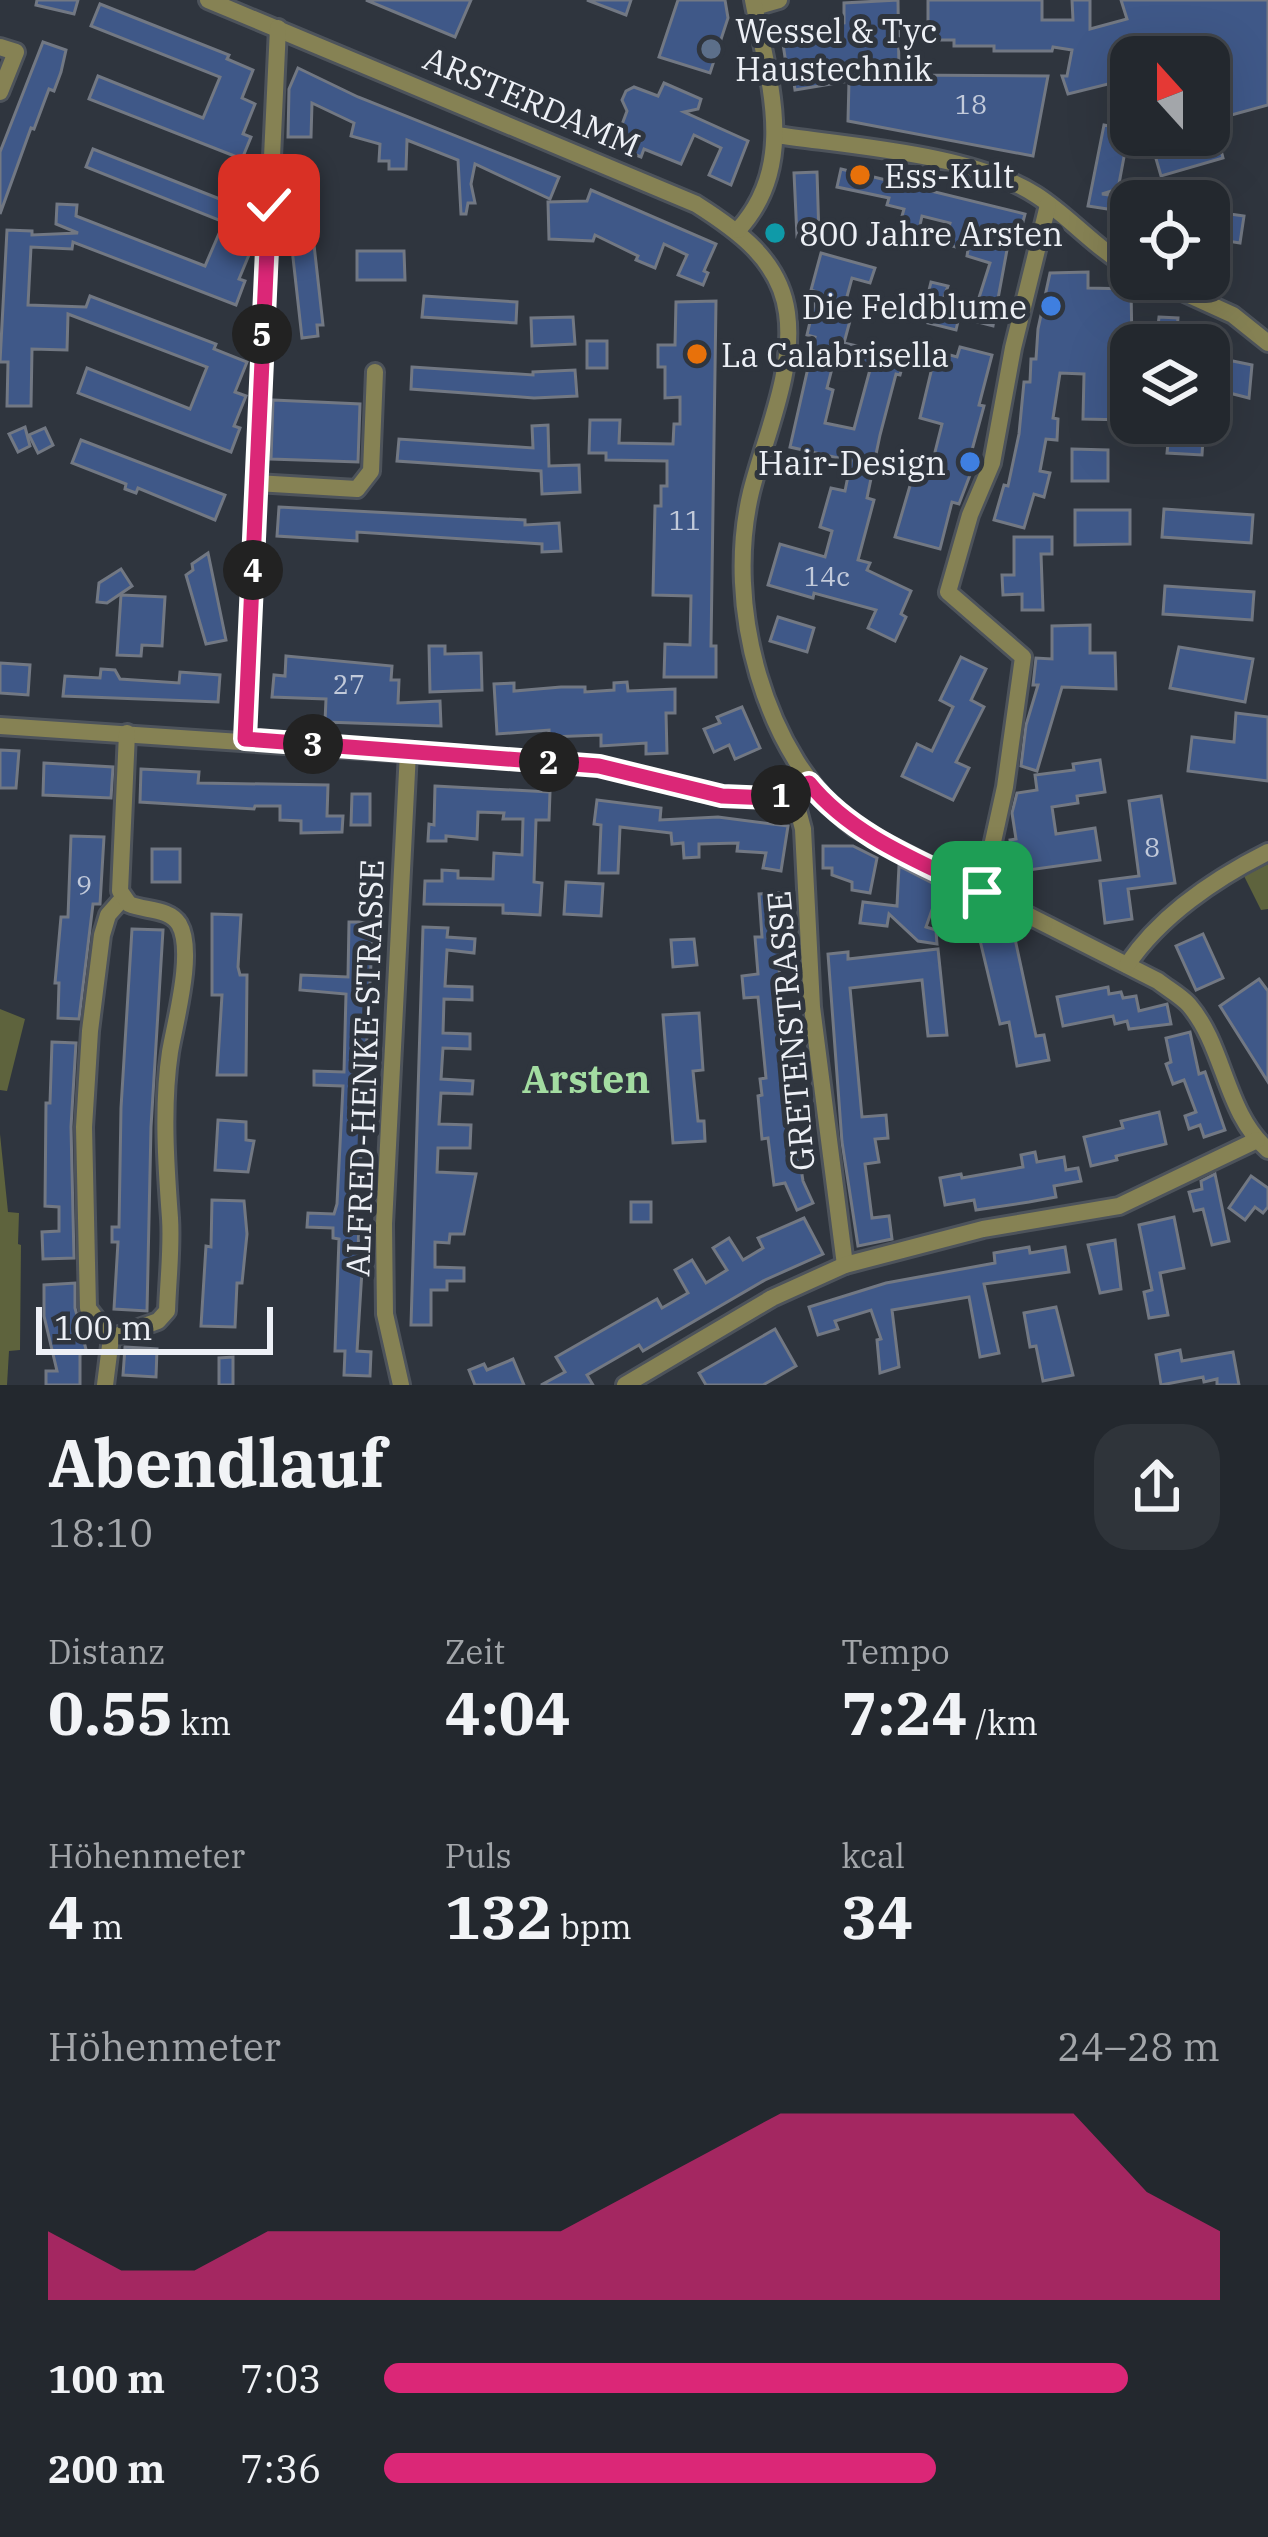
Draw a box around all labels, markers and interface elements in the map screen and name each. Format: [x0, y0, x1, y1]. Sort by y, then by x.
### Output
place label: Wessel & Tyc Haustechnik [735, 9, 938, 90]
street label: ARSTERDAMM [417, 36, 647, 166]
marker: Wessel & Tyc Haustechnik [698, 36, 724, 62]
north arrow [1110, 36, 1230, 156]
map controls [1110, 36, 1230, 444]
house number: 18 [955, 86, 987, 121]
pin [218, 154, 320, 256]
place label: Ess-Kult [884, 154, 1014, 197]
marker: Ess-Kult [847, 162, 873, 188]
icon: check [236, 172, 302, 238]
button: locate [1110, 180, 1230, 300]
place label: 800 Jahre Arsten [799, 212, 1063, 255]
marker: 800 Jahre Arsten [762, 220, 788, 246]
place label: Die Feldblume [802, 285, 1027, 328]
marker: Die Feldblume [1038, 293, 1064, 319]
pin: 5 [232, 304, 292, 364]
text: 5 [252, 312, 272, 355]
button: layers [1110, 324, 1230, 444]
place label: La Calabrisella [721, 333, 949, 376]
marker: La Calabrisella [684, 341, 710, 367]
place label: Hair-Design [758, 441, 946, 484]
marker: Hair-Design [957, 449, 983, 475]
house number: 11 [669, 502, 701, 537]
pin: 4 [223, 540, 283, 600]
text: 4 [243, 548, 263, 591]
house number: 14c [804, 558, 850, 593]
house number: 27 [333, 666, 365, 701]
pin: 3 [283, 714, 343, 774]
text: 3 [303, 722, 323, 765]
pin: 2 [519, 732, 579, 792]
text: 2 [539, 740, 559, 783]
pin: 1 [751, 765, 811, 825]
text: 1 [771, 773, 791, 816]
house number: 8 [1144, 829, 1160, 864]
pin [931, 841, 1033, 943]
street label: ALFRED-HENKE-STRASSE [335, 859, 393, 1277]
icon: arrive [949, 859, 1015, 925]
house number: 9 [76, 867, 92, 902]
street label: GRETENSTRASSE [756, 889, 824, 1173]
district label: Arsten [522, 1053, 650, 1104]
scale bar [36, 1301, 273, 1354]
text: 100 m [54, 1306, 153, 1349]
text: Abendlauf [48, 1419, 385, 1505]
button: share [1094, 1424, 1220, 1550]
text: 18:10 [48, 1507, 153, 1558]
text: Distanz [48, 1630, 165, 1673]
text: Zeit [445, 1630, 505, 1673]
text: Tempo [841, 1630, 950, 1673]
text: 0.55 [48, 1673, 173, 1752]
text: 4:04 [445, 1673, 571, 1752]
text: 7:24 [841, 1673, 968, 1752]
text: km [173, 1701, 231, 1744]
text: /km [968, 1701, 1038, 1744]
text: Höhenmeter [48, 1834, 245, 1877]
text: Puls [445, 1834, 512, 1877]
text: kcal [841, 1834, 905, 1877]
text: 4 [48, 1877, 84, 1956]
text: 132 [445, 1877, 553, 1956]
text: 34 [841, 1877, 913, 1956]
text: m [84, 1905, 123, 1948]
text: bpm [553, 1905, 632, 1948]
text: Höhenmeter [48, 2021, 281, 2072]
text: 24–28 m [1057, 2021, 1220, 2072]
text: 100 m [48, 2353, 165, 2404]
text: 7:03 [240, 2353, 321, 2404]
text: 200 m [48, 2443, 165, 2494]
text: 7:36 [240, 2443, 321, 2494]

